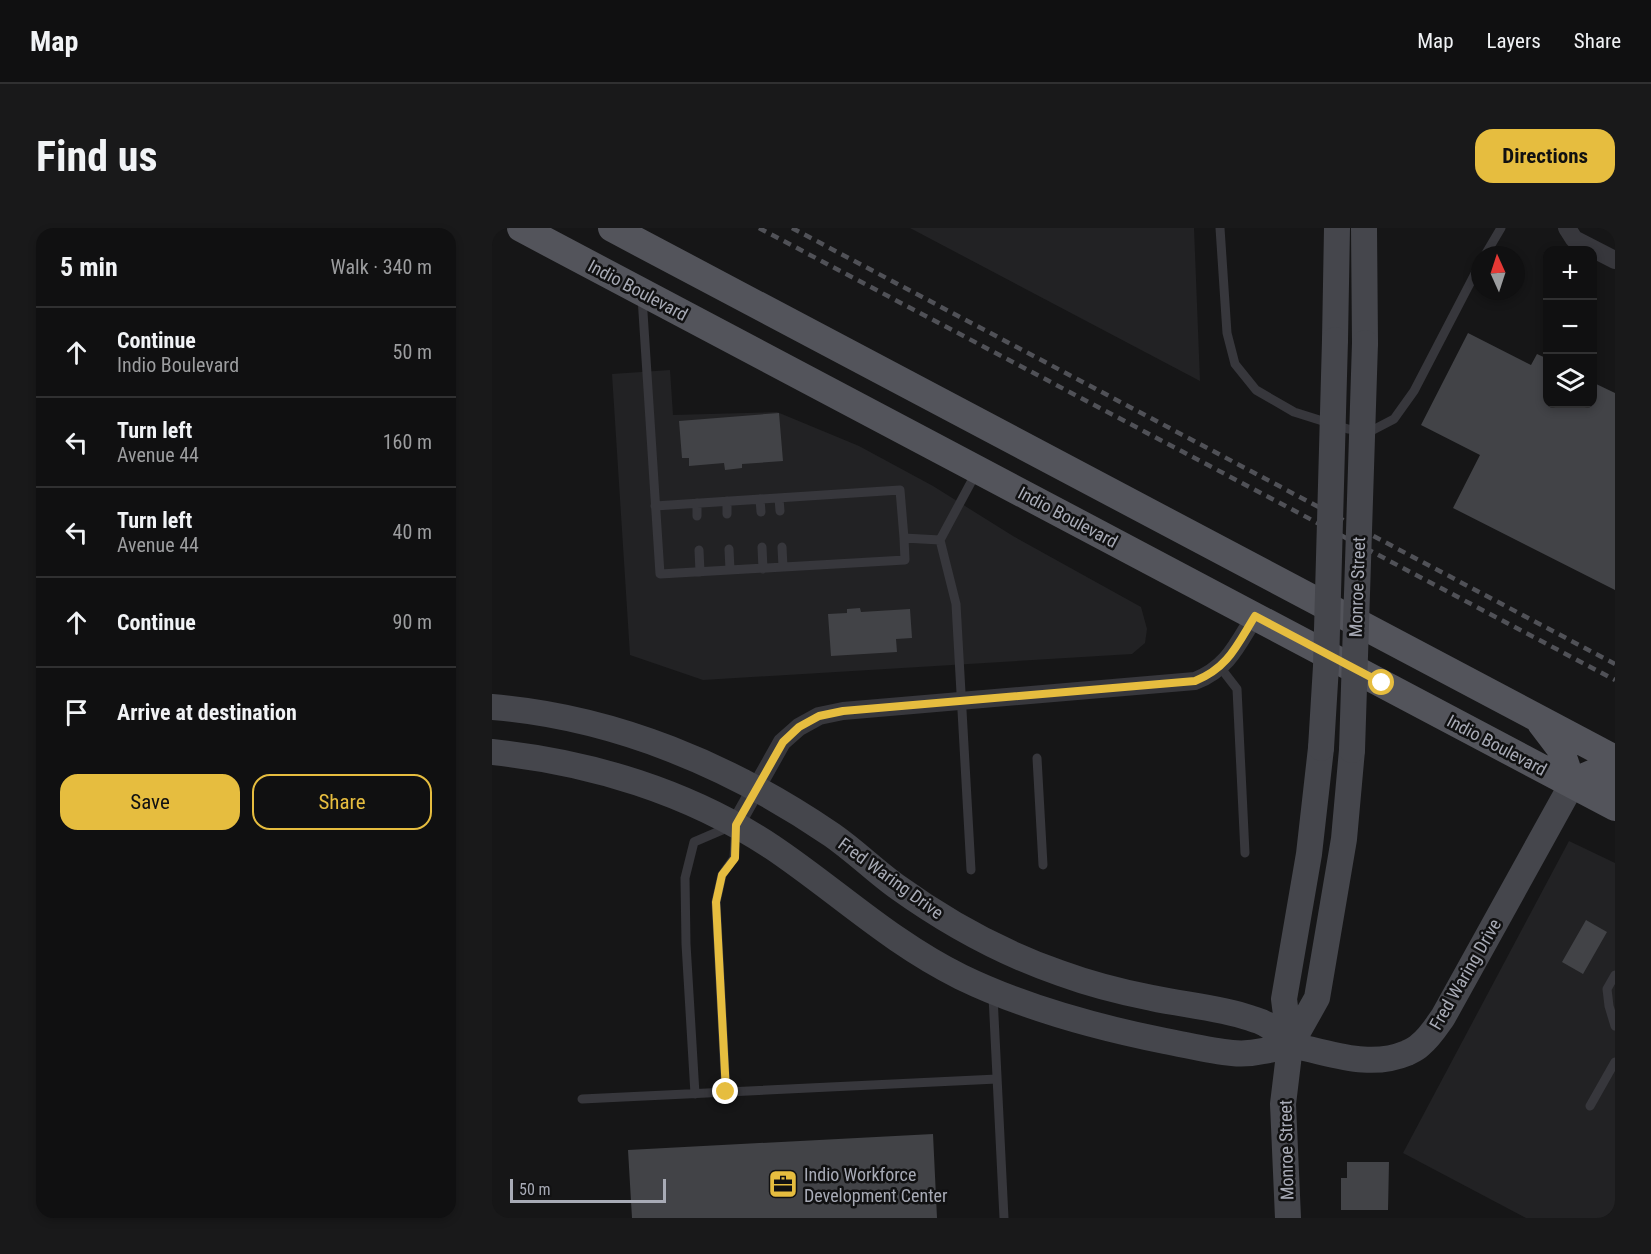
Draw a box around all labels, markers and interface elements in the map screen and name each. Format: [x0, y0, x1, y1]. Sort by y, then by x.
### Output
text: Map [30, 25, 78, 58]
text: Map [1417, 29, 1454, 53]
text: Layers [1487, 29, 1541, 53]
text: Share [1574, 29, 1621, 53]
button: Directions [1475, 129, 1615, 183]
text: Find us [36, 132, 157, 181]
north arrow [1471, 246, 1525, 300]
map controls [1543, 246, 1597, 408]
button: + [1543, 246, 1597, 300]
text: 5 min [60, 252, 118, 282]
text: Walk · 340 m [331, 255, 432, 279]
street label: Indio Boulevard [585, 255, 691, 325]
button: − [1543, 300, 1597, 354]
text: Continue [117, 328, 196, 353]
icon: ahead [60, 336, 93, 369]
text: 50 m [393, 340, 432, 364]
text: Indio Boulevard [117, 353, 239, 377]
button: layers [1543, 354, 1597, 408]
text: Turn left [117, 418, 192, 443]
icon: left [60, 426, 93, 459]
text: 160 m [383, 430, 432, 454]
text: Avenue 44 [117, 443, 199, 467]
street label: Indio Boulevard [1015, 482, 1121, 552]
text: Turn left [117, 508, 192, 533]
icon: left [60, 516, 93, 549]
text: 40 m [393, 520, 432, 544]
text: Avenue 44 [117, 533, 199, 557]
street label: Monroe Street [1345, 536, 1369, 638]
icon: ahead [60, 606, 93, 639]
text: Continue [117, 610, 196, 635]
text: 90 m [393, 610, 432, 634]
route start [1368, 669, 1394, 695]
icon: arrive [60, 696, 93, 729]
text: Arrive at destination [117, 700, 297, 725]
street label: Indio Boulevard [1444, 710, 1550, 780]
button: Save [60, 774, 240, 830]
button: Share [252, 774, 432, 830]
street label: Fred Waring Drive [834, 833, 948, 923]
street label: Fred Waring Drive [1425, 915, 1505, 1033]
route end [712, 1078, 738, 1104]
street label: Monroe Street [1275, 1100, 1297, 1200]
place label: Indio Workforce Development Center [804, 1164, 948, 1206]
office icon: Indio Workforce Development Center [767, 1168, 799, 1200]
scale bar [510, 1176, 666, 1204]
text: 50 m [519, 1180, 551, 1199]

